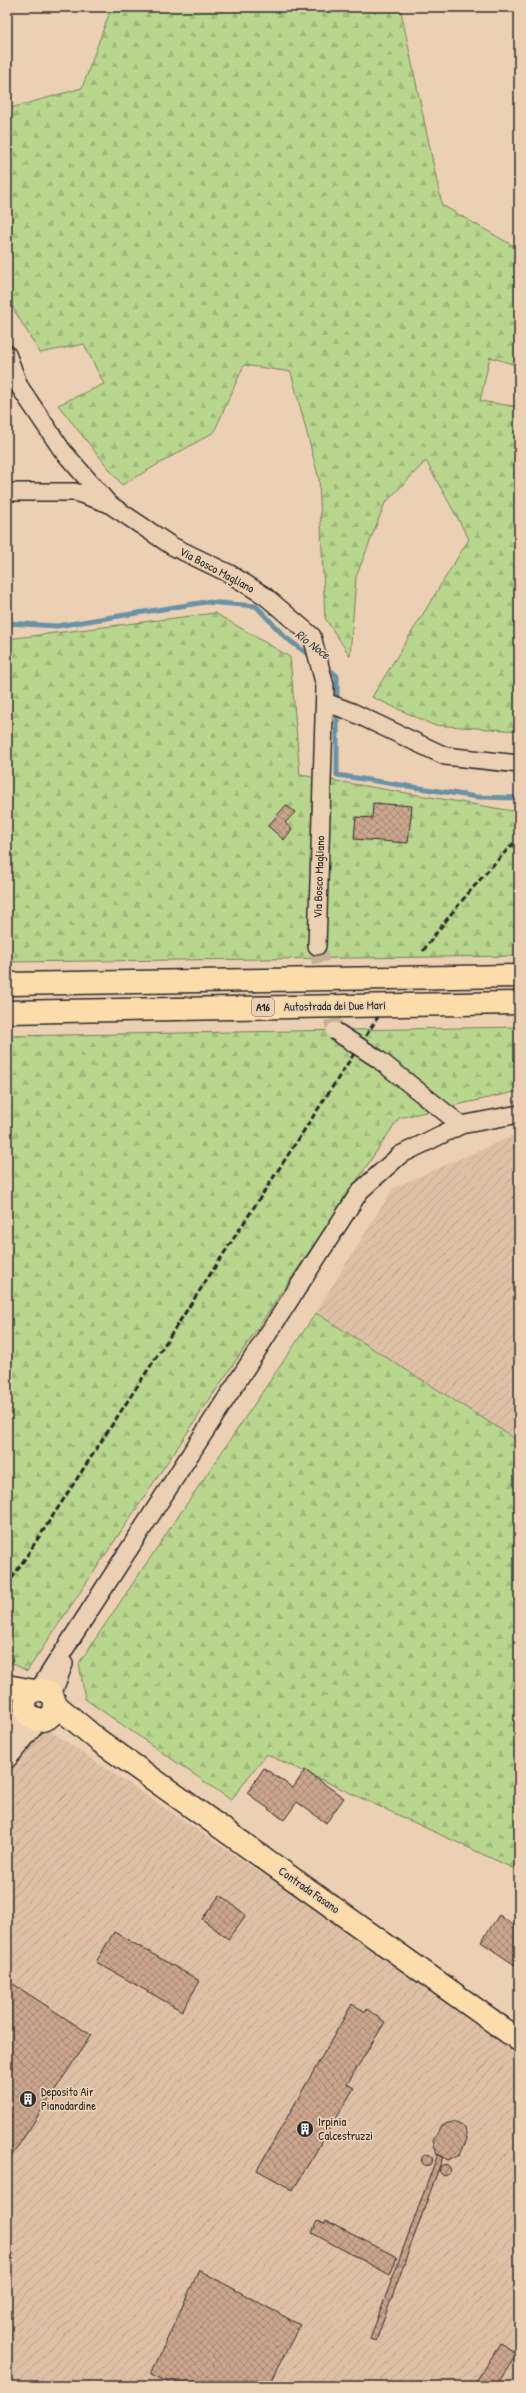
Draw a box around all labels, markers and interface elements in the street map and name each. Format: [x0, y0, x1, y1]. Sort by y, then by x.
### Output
street label: Via Bosco Magliano [177, 543, 258, 597]
water label: Rio Noce [292, 625, 335, 664]
street label: Via Bosco Magliano [309, 835, 328, 919]
street label: Autostrada dei Due Mari [284, 996, 386, 1015]
road number: A16 [252, 998, 274, 1016]
street label: Contrada Fasano [275, 1862, 343, 1917]
place label: Deposito Air Pianodardine [41, 2083, 96, 2114]
building icon: Deposito Air Pianodardine [18, 2089, 38, 2109]
place label: Irpinia Calcestruzzi [318, 2113, 373, 2144]
building icon: Irpinia Calcestruzzi [295, 2119, 315, 2139]

